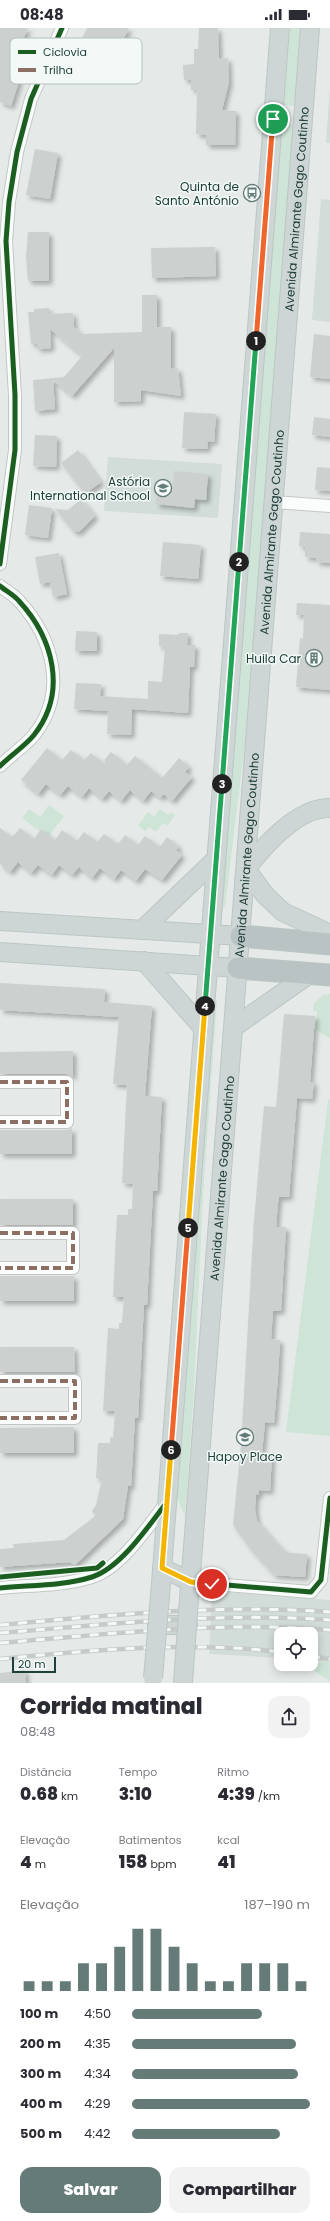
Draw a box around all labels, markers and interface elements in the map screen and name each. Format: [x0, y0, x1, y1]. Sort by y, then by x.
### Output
text: 08:48 [20, 4, 64, 25]
legend [10, 38, 142, 84]
text: Ciclovia [43, 44, 87, 60]
text: Trilha [43, 62, 73, 78]
pin [256, 102, 290, 136]
street label: Avenida Almirante Gago Coutinho [280, 106, 312, 312]
icon: arrive [262, 108, 284, 130]
place label: Quinta de Santo António [155, 178, 239, 209]
bus stop icon: Quinta de Santo António [242, 183, 262, 203]
pin: 1 [246, 331, 266, 351]
text: 1 [254, 333, 258, 349]
street label: Avenida Almirante Gago Coutinho [255, 429, 288, 635]
place label: Astória International School [30, 473, 150, 504]
school or university icon: Astória International School [153, 478, 173, 498]
pin: 2 [229, 552, 249, 572]
text: 2 [236, 554, 242, 570]
building icon: Huila Car [304, 648, 324, 668]
place label: Huila Car [246, 650, 302, 667]
street label: Avenida Almirante Gago Coutinho [230, 752, 263, 958]
pin: 3 [212, 774, 232, 794]
text: 3 [219, 776, 225, 792]
pin: 4 [195, 996, 215, 1016]
text: 4 [201, 998, 209, 1014]
street label: Avenida Almirante Gago Coutinho [205, 1075, 238, 1281]
pin: 5 [178, 1218, 198, 1238]
text: 5 [184, 1220, 192, 1236]
school or university icon: Hapoy Place [235, 1427, 255, 1447]
pin: 6 [161, 1440, 181, 1460]
text: 6 [167, 1442, 175, 1458]
place label: Hapoy Place [208, 1448, 282, 1465]
pin [195, 1567, 229, 1601]
icon: check [201, 1573, 223, 1595]
map controls [274, 1627, 318, 1671]
button: locate [274, 1627, 318, 1671]
scale bar [12, 1655, 56, 1674]
text: 20 m [18, 1656, 46, 1672]
text: Corrida matinal [20, 1691, 203, 1722]
button: share [268, 1696, 310, 1738]
text: 08:48 [20, 1722, 56, 1741]
text: Distância [20, 1764, 72, 1780]
text: Tempo [119, 1764, 157, 1780]
text: Ritmo [217, 1764, 249, 1780]
text: 0.68 [20, 1782, 58, 1806]
text: 3:10 [119, 1782, 152, 1806]
text: 4:39 [217, 1782, 255, 1806]
text: km [58, 1788, 78, 1804]
text: /km [255, 1788, 280, 1804]
text: Elevação [20, 1832, 70, 1848]
text: Batimentos [119, 1832, 182, 1848]
text: kcal [217, 1832, 240, 1848]
text: 4 [20, 1850, 32, 1874]
text: 158 [119, 1850, 147, 1874]
text: 41 [217, 1850, 236, 1874]
text: m [32, 1856, 46, 1872]
text: bpm [147, 1856, 177, 1872]
text: Elevação [20, 1895, 79, 1914]
text: 187–190 m [244, 1895, 310, 1914]
text: 100 m [20, 2004, 58, 2023]
text: 4:50 [84, 2004, 111, 2023]
text: 200 m [20, 2034, 61, 2053]
text: 4:35 [84, 2034, 111, 2053]
text: 300 m [20, 2064, 61, 2083]
text: 4:34 [84, 2064, 111, 2083]
text: 400 m [20, 2094, 62, 2113]
text: 4:29 [84, 2094, 111, 2113]
text: 500 m [20, 2124, 62, 2143]
text: 4:42 [84, 2124, 111, 2143]
button: Salvar [20, 2167, 161, 2213]
button: Compartilhar [169, 2167, 310, 2213]

